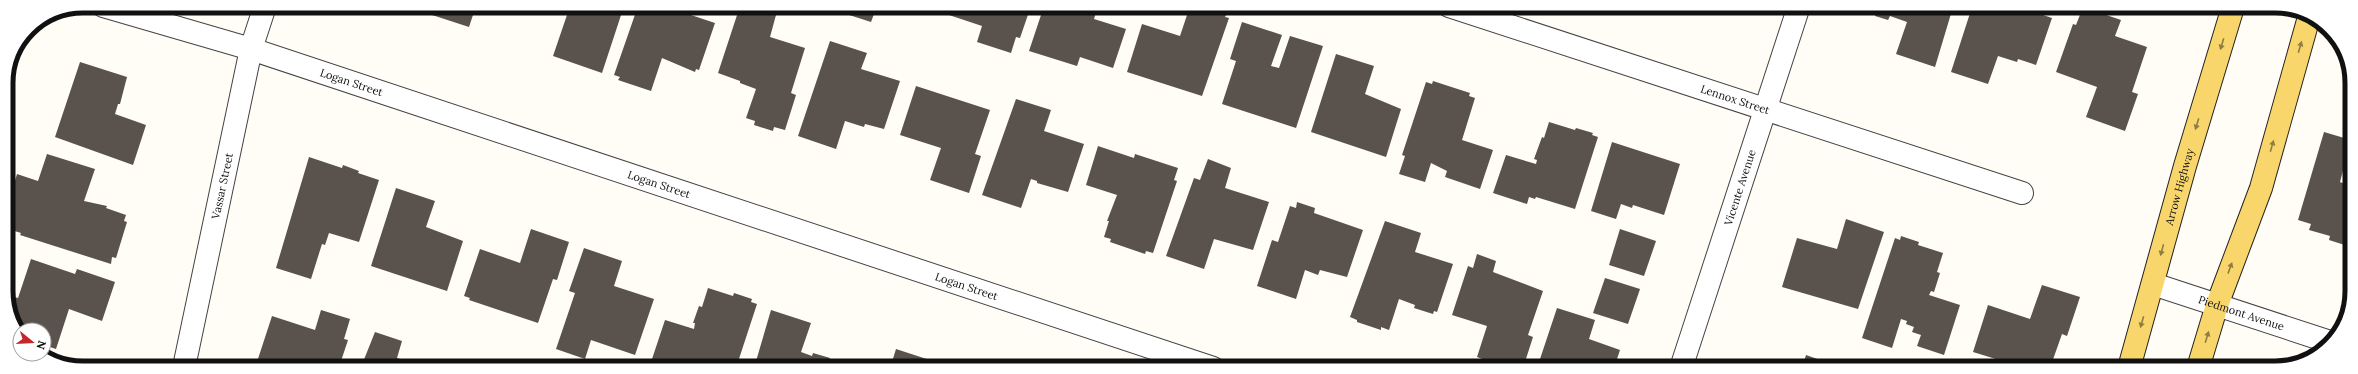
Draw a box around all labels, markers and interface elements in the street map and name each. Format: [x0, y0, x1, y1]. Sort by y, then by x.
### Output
one-way arrow [2219, 38, 2225, 50]
one-way arrow [2297, 41, 2303, 53]
street label: Logan Street [318, 65, 385, 99]
street label: Lennox Street [1699, 82, 1772, 117]
one-way arrow [2194, 119, 2200, 131]
one-way arrow [2269, 139, 2275, 151]
street label: Arrow Highway [2162, 147, 2197, 228]
street label: Vicente Avenue [1721, 148, 1759, 228]
street label: Vassar Street [208, 151, 236, 221]
street label: Logan Street [626, 167, 693, 201]
one-way arrow [2159, 243, 2165, 256]
one-way arrow [2228, 262, 2234, 274]
street label: Logan Street [933, 269, 1001, 303]
street label: Piedmont Avenue [2197, 292, 2286, 334]
one-way arrow [2139, 316, 2145, 328]
north arrow [12, 322, 52, 362]
one-way arrow [2204, 330, 2210, 342]
text: N [33, 339, 49, 352]

